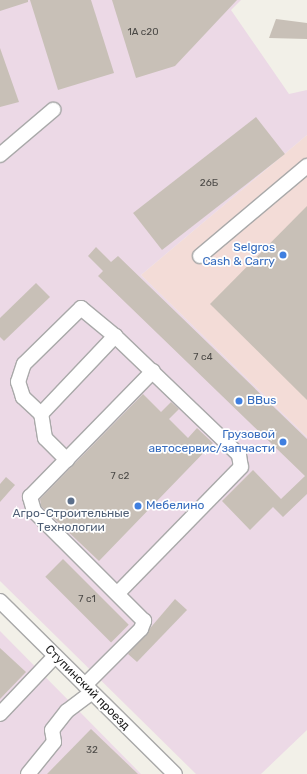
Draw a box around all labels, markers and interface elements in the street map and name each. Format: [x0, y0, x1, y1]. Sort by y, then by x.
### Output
house number: 1А с20 [127, 27, 159, 39]
house number: 26Б [200, 178, 218, 190]
place label: Selgros Cash & Carry [202, 241, 275, 269]
marker: Selgros Cash & Carry [278, 250, 288, 260]
house number: 7 с4 [193, 352, 213, 364]
place label: BBus [247, 394, 276, 408]
marker: BBus [234, 396, 244, 406]
place label: Грузовой автосервис/запчасти [148, 428, 275, 456]
marker: Грузовой автосервис/запчасти [278, 437, 288, 447]
house number: 7 с2 [111, 471, 129, 483]
marker: Агро-Строительные Технологии [66, 496, 76, 506]
place label: Мебелино [146, 499, 204, 513]
marker: Мебелино [133, 501, 143, 511]
place label: Агро-Строительные Технологии [13, 507, 129, 535]
house number: 7 с1 [78, 594, 96, 606]
street label: Ступинский проезд [42, 643, 132, 733]
house number: 32 [86, 745, 98, 757]

